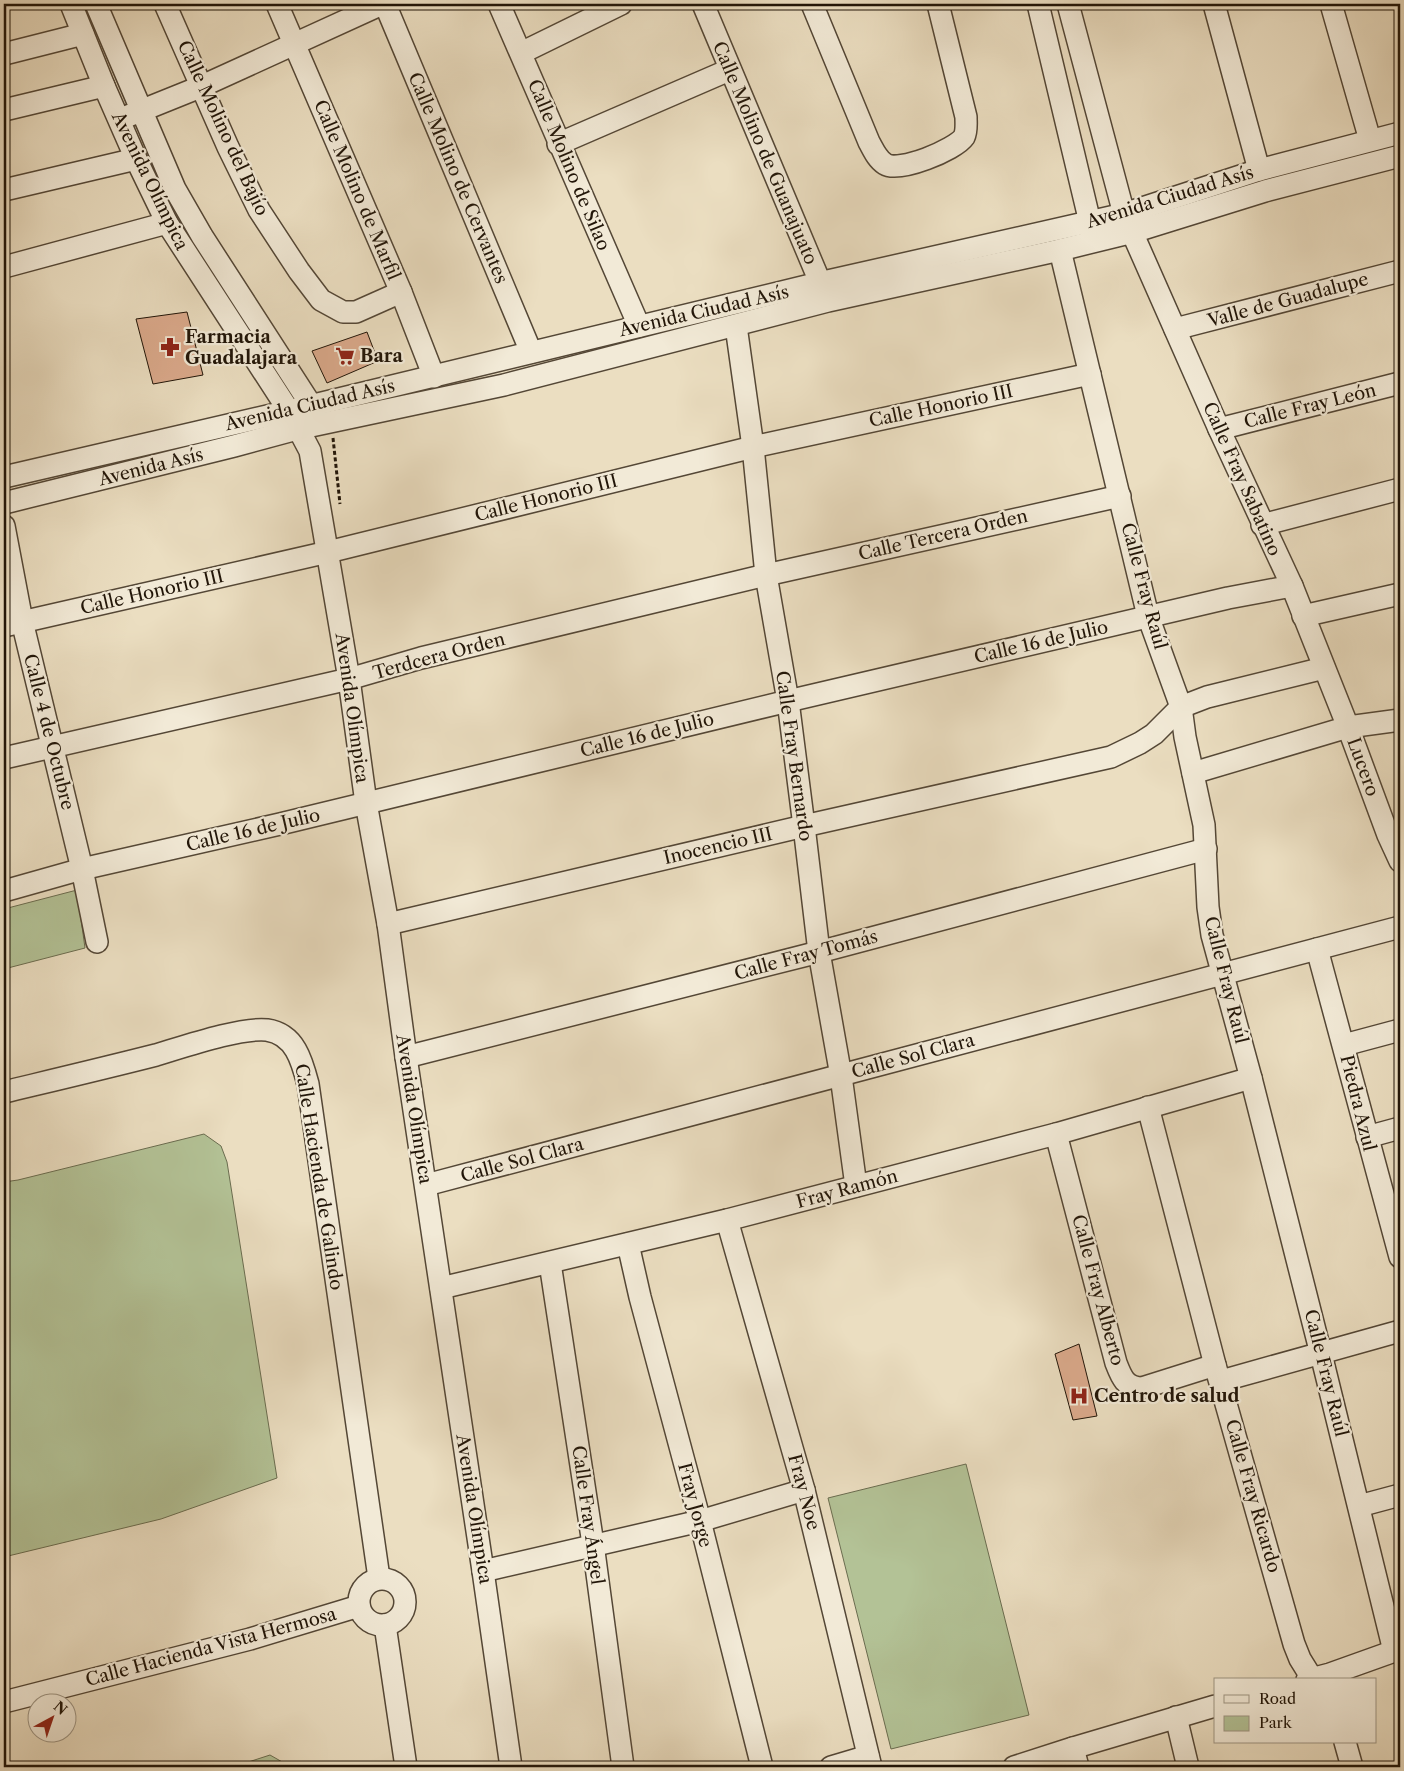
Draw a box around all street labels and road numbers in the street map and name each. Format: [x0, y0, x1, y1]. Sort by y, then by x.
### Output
street label: Calle Molino del Bajío [173, 37, 273, 219]
street label: Calle Molino de Guanajuato [708, 38, 822, 268]
street label: Calle Molino de Cervantes [403, 69, 513, 287]
street label: Calle Molino de Silao [523, 76, 615, 254]
street label: Calle Molino de Marfil [309, 97, 405, 283]
street label: Avenida Olímpica [107, 107, 193, 254]
street label: Avenida Ciudad Asís [1083, 161, 1256, 233]
street label: Valle de Guadalupe [1204, 268, 1371, 332]
street label: Avenida Ciudad Asís [616, 281, 791, 341]
street label: Avenida Ciudad Asís [222, 375, 397, 435]
street label: Calle Fray León [1242, 379, 1378, 433]
street label: Calle Honorio III [867, 380, 1015, 432]
street label: Calle Fray Sabatino [1198, 399, 1286, 559]
street label: Avenida Asís [95, 443, 206, 491]
street label: Calle Honorio III [472, 470, 620, 526]
street label: Calle Tercera Orden [856, 505, 1030, 565]
street label: Calle Fray Raúl [1117, 520, 1171, 652]
street label: Calle Honorio III [78, 565, 226, 619]
street label: Calle 16 de Julio [972, 616, 1110, 668]
street label: Terdcera Orden [371, 628, 507, 684]
street label: Avenida Olímpica [330, 631, 373, 785]
street label: Calle 4 de Octubre [19, 652, 79, 812]
street label: Calle Fray Bernardo [771, 669, 817, 843]
street label: Calle 16 de Julio [578, 708, 716, 762]
street label: Lucero [1342, 735, 1384, 799]
street label: Calle 16 de Julio [184, 804, 322, 856]
street label: Inocencio III [661, 823, 775, 869]
street label: Calle Fray Raúl [1200, 914, 1252, 1046]
street label: Calle Fray Tomás [732, 925, 880, 985]
street label: Calle Sol Clara [849, 1029, 977, 1083]
street label: Avenida Olímpica [391, 1032, 437, 1186]
street label: Piedra Azul [1335, 1053, 1381, 1153]
street label: Calle Hacienda de Galindo [290, 1062, 348, 1292]
street label: Calle Sol Clara [458, 1133, 586, 1187]
street label: Fray Ramón [794, 1165, 900, 1213]
street label: Calle Fray Alberto [1067, 1212, 1129, 1368]
street label: Calle Fray Raúl [1300, 1307, 1352, 1439]
street label: Calle Fray Ricardo [1221, 1417, 1285, 1575]
street label: Avenida Olímpica [451, 1432, 497, 1586]
street label: Calle Fray Ángel [567, 1444, 610, 1586]
street label: Fray Noe [783, 1451, 825, 1533]
street label: Fray Jorge [673, 1460, 717, 1550]
street label: Calle Hacienda Vista Hermosa [83, 1603, 339, 1691]

